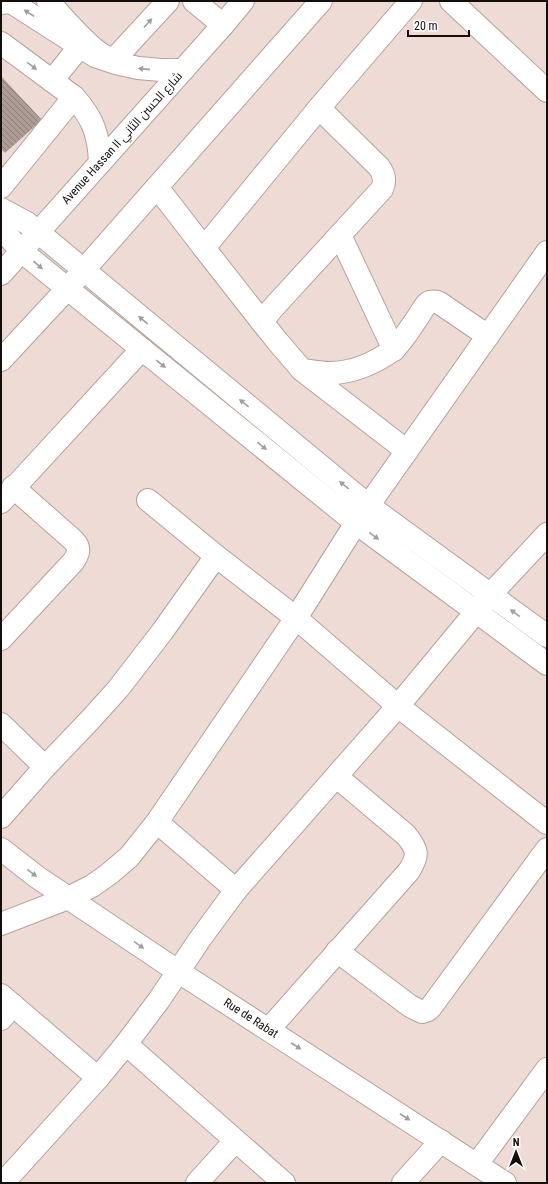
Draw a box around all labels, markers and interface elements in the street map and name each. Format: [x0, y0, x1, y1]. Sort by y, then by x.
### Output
one-way arrow [24, 9, 34, 17]
scale bar [408, 12, 469, 38]
one-way arrow [143, 18, 152, 29]
text: 20 m [414, 19, 438, 33]
one-way arrow [27, 62, 38, 70]
one-way arrow [138, 66, 150, 72]
street label: Avenue Hassan II شارع الحسن الثاني [59, 69, 187, 209]
one-way arrow [33, 261, 43, 270]
one-way arrow [138, 316, 148, 325]
one-way arrow [156, 360, 166, 369]
one-way arrow [238, 398, 249, 407]
one-way arrow [256, 442, 267, 451]
one-way arrow [339, 481, 350, 490]
one-way arrow [369, 532, 380, 541]
one-way arrow [510, 609, 521, 618]
one-way arrow [26, 868, 37, 877]
one-way arrow [134, 942, 145, 949]
street label: Rue de Rabat [221, 995, 281, 1041]
one-way arrow [291, 1042, 301, 1050]
one-way arrow [400, 1113, 410, 1121]
north arrow [496, 1132, 536, 1172]
text: N [513, 1136, 520, 1149]

